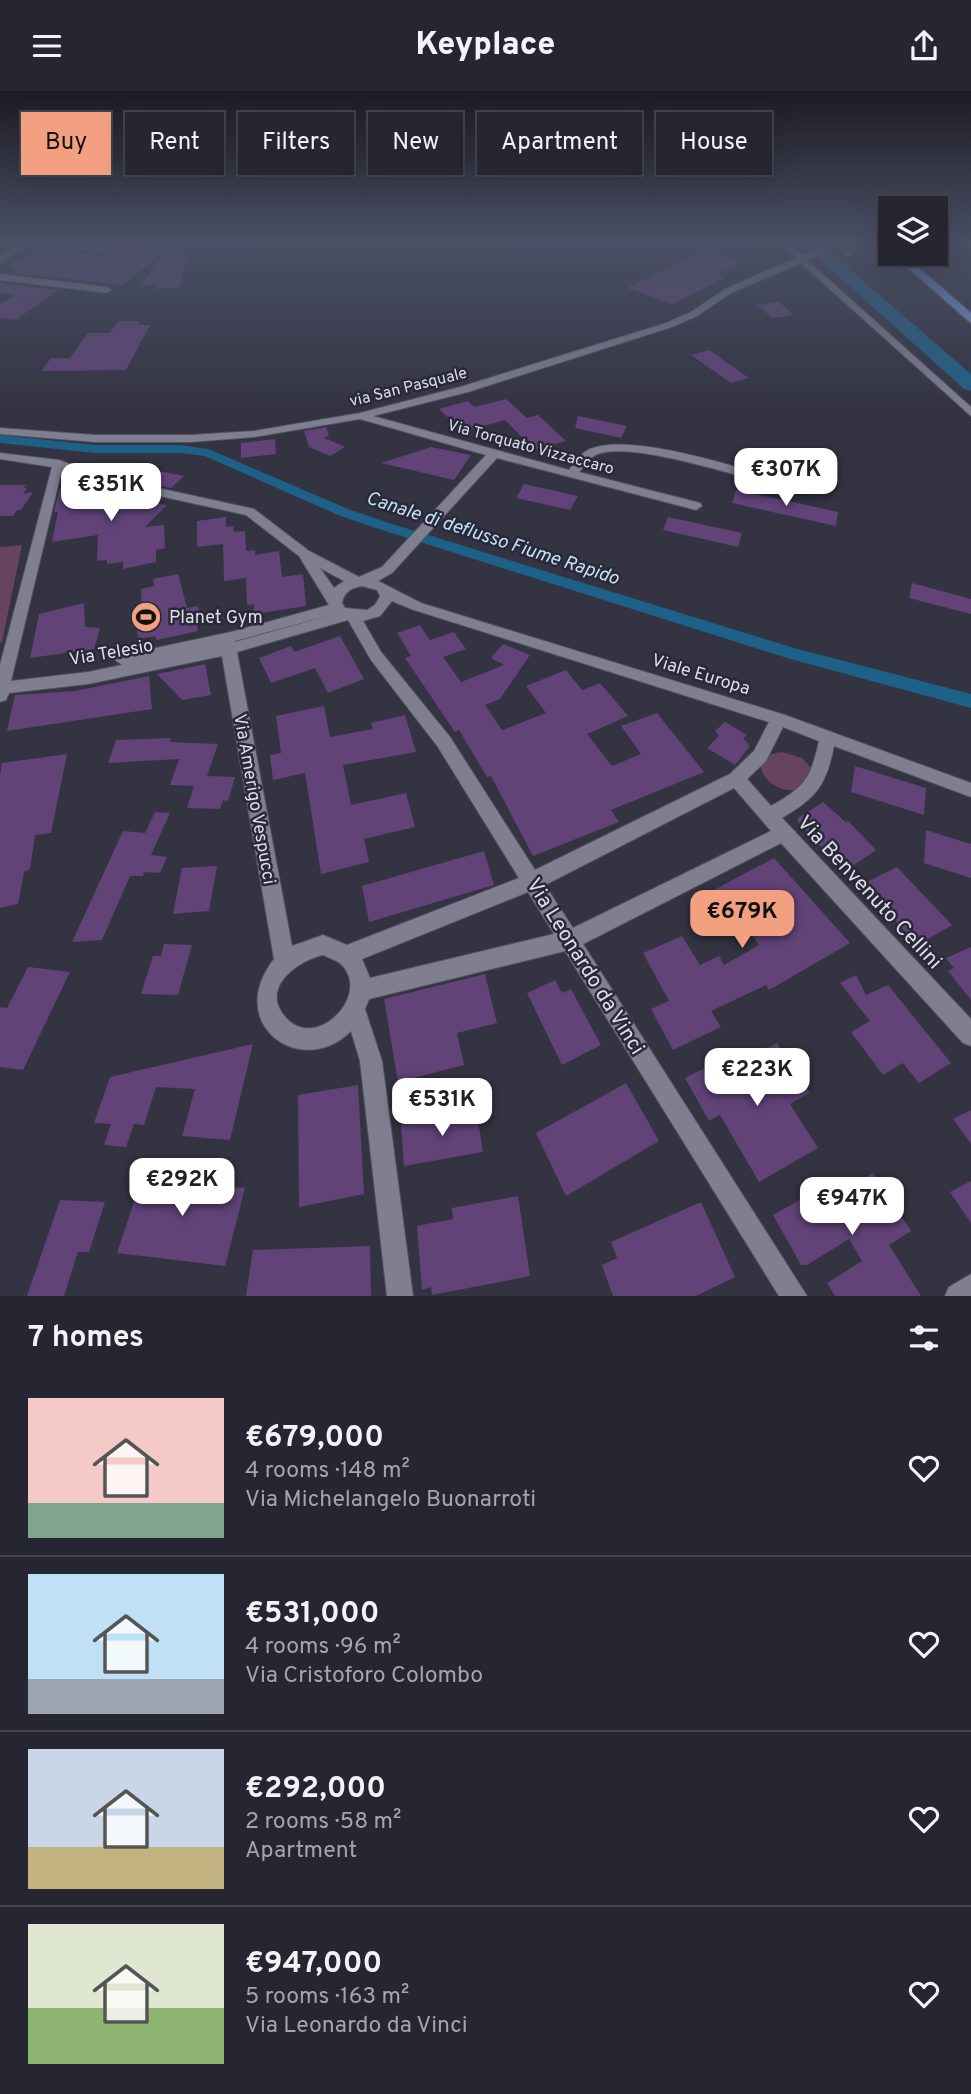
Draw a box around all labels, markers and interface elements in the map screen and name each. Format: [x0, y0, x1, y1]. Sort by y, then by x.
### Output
text: Keyplace [416, 26, 555, 66]
icon: menu [28, 27, 66, 65]
icon: share [905, 27, 943, 65]
chip: Buy [21, 112, 111, 175]
chip: Rent [125, 112, 224, 175]
chip: Filters [238, 112, 354, 175]
chip: New [368, 112, 463, 175]
chip: Apartment [477, 112, 642, 175]
chip: House [656, 112, 772, 175]
map controls [878, 196, 948, 266]
button: layers [878, 196, 948, 266]
street label: via San Pasquale [348, 364, 469, 412]
street label: Via Torquato Vizzaccaro [445, 416, 616, 480]
pin: €307K [737, 449, 835, 508]
text: €307K [750, 456, 822, 485]
pin: €351K [62, 463, 160, 523]
text: €351K [77, 471, 145, 500]
water label: Canale di deflusso Fiume Rapido [363, 487, 623, 591]
sports icon: Planet Gym [129, 600, 163, 634]
place label: Planet Gym [169, 607, 263, 630]
street label: Via Telesio [67, 635, 155, 672]
street label: Viale Europa [648, 650, 753, 701]
street label: Via Amerigo Vespucci [227, 712, 280, 886]
street label: Via Benvenuto Cellini [791, 810, 947, 976]
street label: Via Leonardo da Vinci [519, 873, 650, 1060]
pin: €679K [693, 891, 791, 950]
text: €679K [706, 898, 778, 927]
pin: €223K [708, 1049, 806, 1108]
text: €223K [721, 1056, 793, 1085]
pin: €531K [393, 1079, 491, 1138]
text: €531K [408, 1086, 476, 1115]
pin: €292K [133, 1159, 231, 1218]
text: €292K [145, 1166, 219, 1195]
pin: €947K [803, 1177, 901, 1237]
text: €947K [816, 1185, 888, 1214]
icon: filters [905, 1319, 943, 1357]
text: 7 homes [28, 1320, 144, 1357]
text: €679,000 [245, 1420, 384, 1457]
icon: home [84, 1426, 168, 1510]
icon: heart [905, 1449, 943, 1487]
text: 4 rooms · 148 m² [245, 1457, 410, 1486]
text: Via Michelangelo Buonarroti [245, 1486, 536, 1515]
text: €531,000 [245, 1596, 379, 1633]
icon: home [84, 1602, 168, 1686]
icon: heart [905, 1625, 943, 1663]
text: 4 rooms · 96 m² [245, 1633, 401, 1662]
text: Via Cristoforo Colombo [245, 1662, 483, 1691]
text: €292,000 [245, 1771, 386, 1808]
icon: home [84, 1777, 168, 1861]
icon: heart [905, 1800, 943, 1838]
text: 2 rooms · 58 m² [245, 1808, 401, 1837]
text: Apartment [245, 1837, 357, 1866]
text: €947,000 [245, 1946, 382, 1983]
icon: home [84, 1952, 168, 2036]
icon: heart [905, 1975, 943, 2013]
text: 5 rooms · 163 m² [245, 1983, 409, 2012]
text: Via Leonardo da Vinci [245, 2012, 468, 2041]

